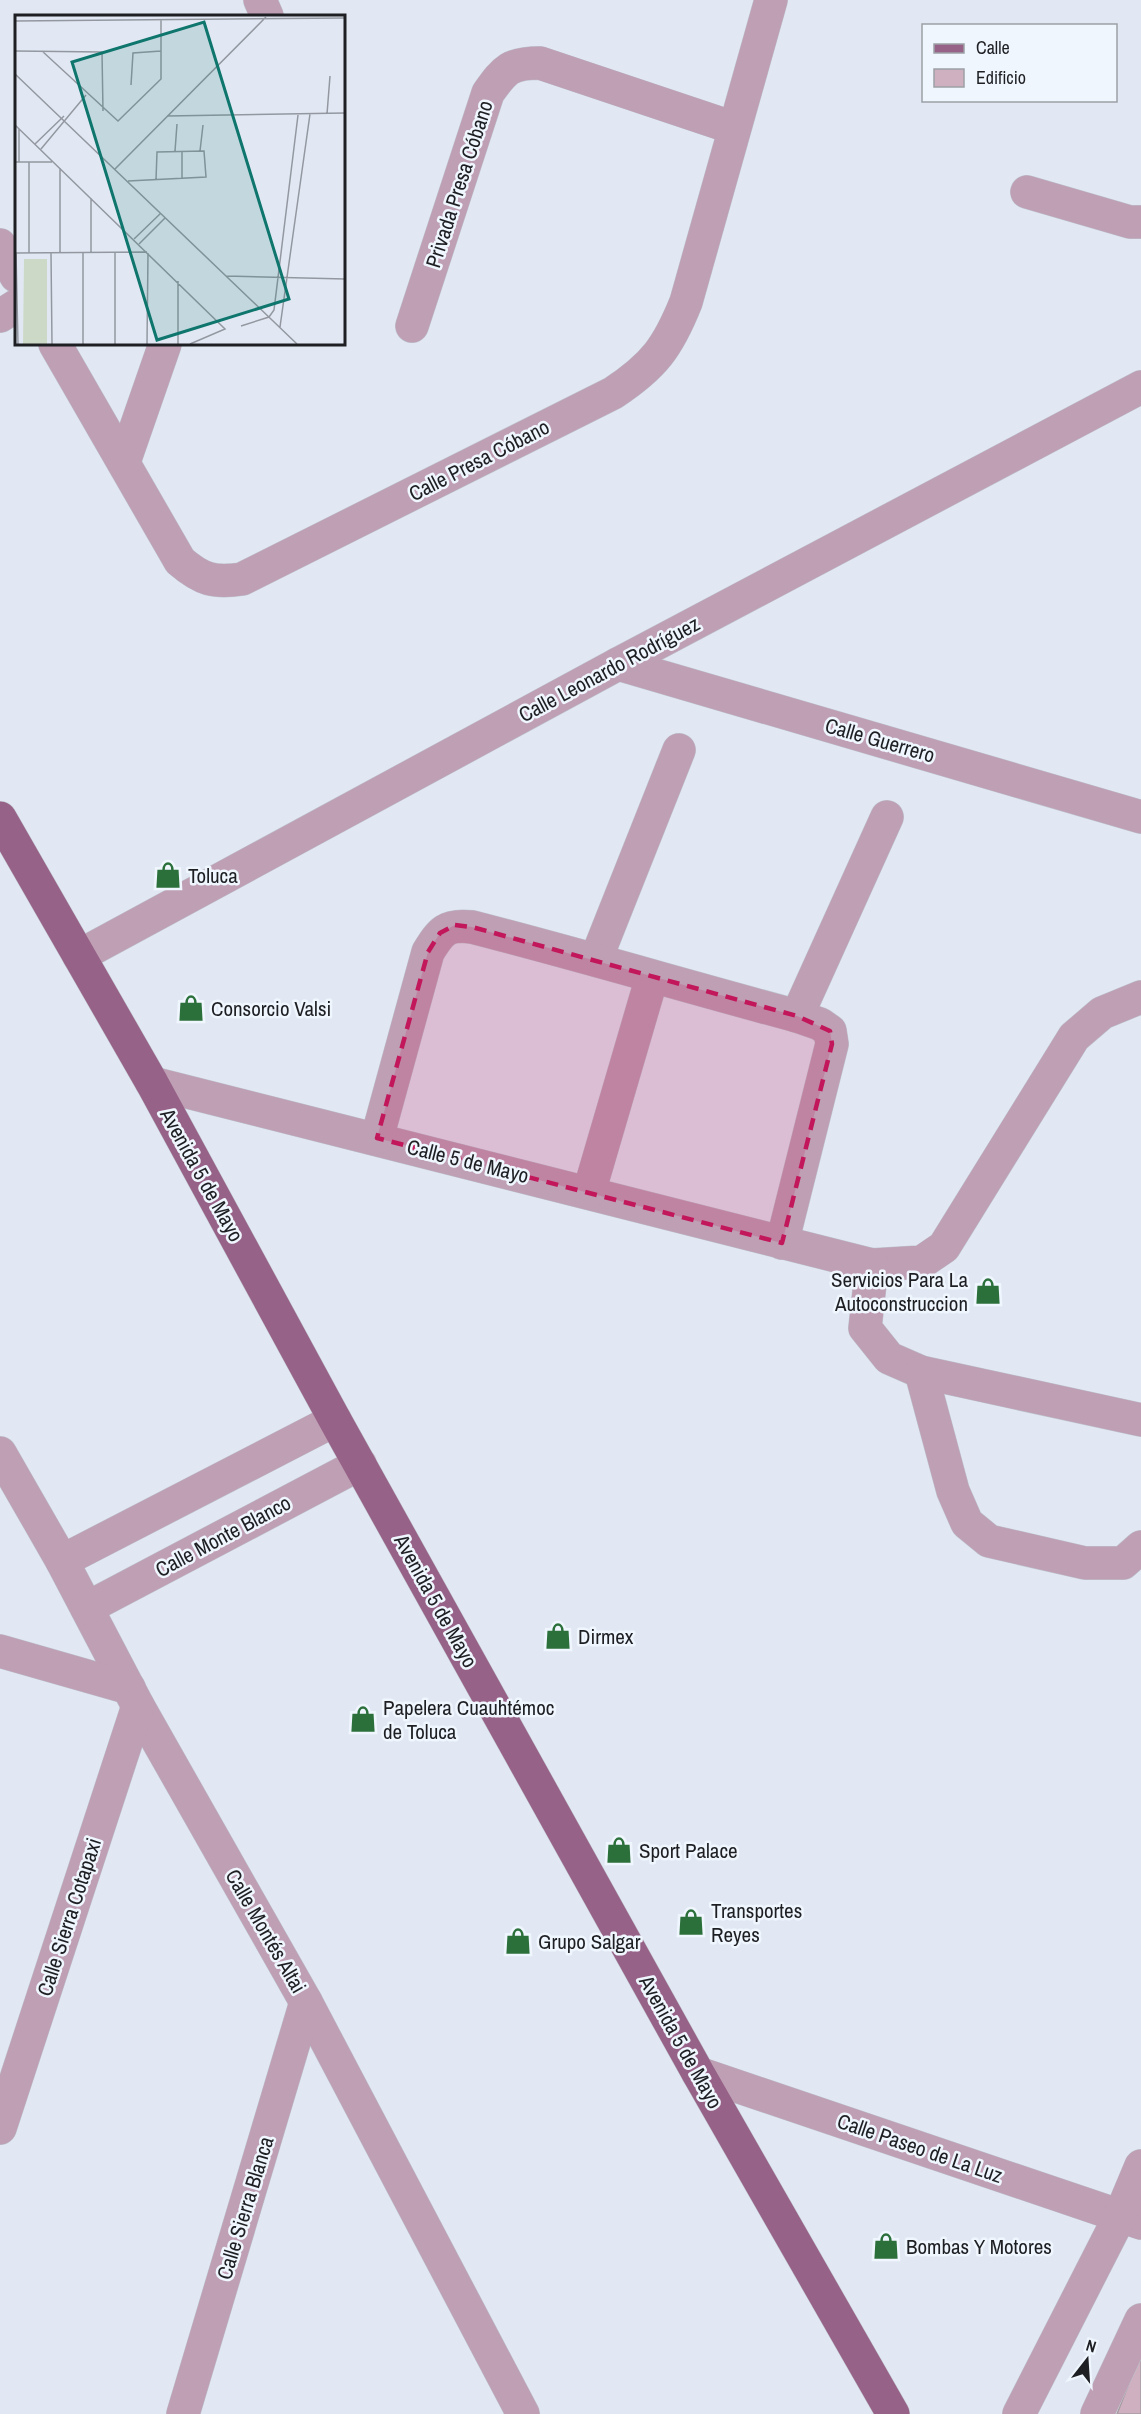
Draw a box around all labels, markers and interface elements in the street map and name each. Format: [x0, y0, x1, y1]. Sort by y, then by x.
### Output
inset map [15, 15, 345, 345]
legend [922, 24, 1117, 102]
text: Calle [976, 35, 1010, 60]
text: Edificio [976, 65, 1026, 90]
street label: Privada Presa Cóbano [418, 97, 500, 271]
street label: Calle Presa Cóbano [404, 412, 554, 508]
street label: Calle Leonardo Rodríguez [513, 609, 705, 729]
street label: Calle Guerrero [822, 710, 938, 770]
shop icon: Toluca [153, 860, 183, 890]
place label: Toluca [188, 861, 238, 890]
shop icon: Consorcio Valsi [176, 993, 206, 1023]
place label: Consorcio Valsi [211, 994, 331, 1023]
street label: Avenida 5 de Mayo [153, 1102, 251, 1247]
street label: Calle 5 de Mayo [404, 1132, 532, 1190]
place label: Servicios Para La Autoconstruccion [831, 1265, 968, 1318]
shop icon: Servicios Para La Autoconstruccion [973, 1276, 1003, 1306]
street label: Calle Monte Blanco [150, 1488, 296, 1584]
street label: Avenida 5 de Mayo [387, 1528, 485, 1673]
shop icon: Dirmex [543, 1621, 573, 1651]
place label: Dirmex [578, 1622, 634, 1651]
place label: Papelera Cuauhtémoc de Toluca [383, 1693, 554, 1746]
shop icon: Papelera Cuauhtémoc de Toluca [348, 1704, 378, 1734]
street label: Calle Sierra Cotapaxi [30, 1834, 108, 2000]
shop icon: Sport Palace [604, 1835, 634, 1865]
place label: Sport Palace [639, 1836, 738, 1865]
street label: Calle Montés Altai [219, 1864, 313, 1998]
place label: Transportes Reyes [711, 1896, 802, 1949]
shop icon: Transportes Reyes [676, 1907, 706, 1937]
shop icon: Grupo Salgar [503, 1926, 533, 1956]
place label: Grupo Salgar [538, 1927, 641, 1956]
street label: Avenida 5 de Mayo [632, 1969, 730, 2114]
street label: Calle Paseo de La Luz [833, 2106, 1007, 2190]
street label: Calle Sierra Blanca [209, 2132, 281, 2283]
shop icon: Bombas Y Motores [871, 2231, 901, 2261]
place label: Bombas Y Motores [906, 2232, 1052, 2261]
north arrow [1057, 2330, 1117, 2390]
text: N [1084, 2334, 1099, 2358]

